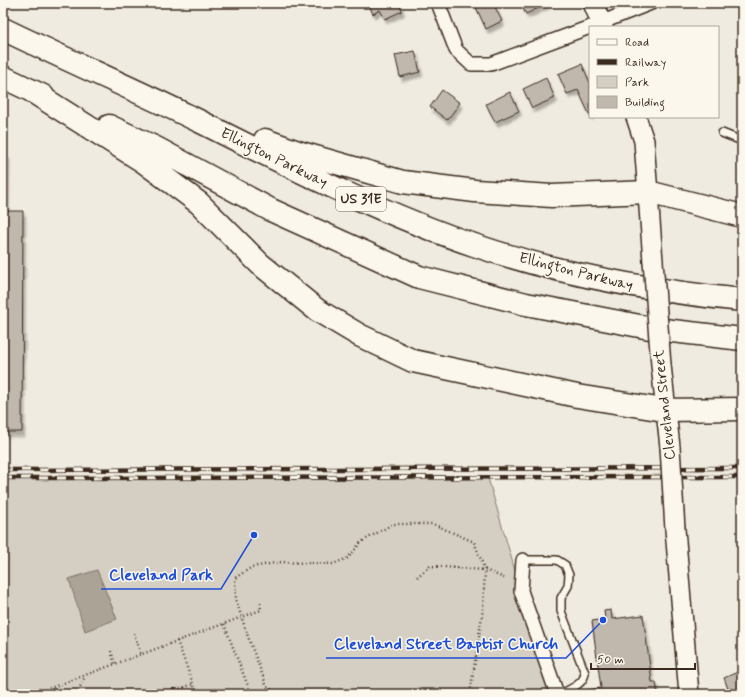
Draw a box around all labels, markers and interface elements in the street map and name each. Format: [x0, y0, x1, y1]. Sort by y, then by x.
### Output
legend [589, 26, 719, 118]
text: Road [625, 35, 649, 51]
text: Railway [625, 55, 667, 71]
text: Park [625, 75, 649, 91]
text: Building [625, 95, 665, 112]
street label: Ellington Parkway [217, 123, 331, 194]
road number: US 31E [336, 187, 386, 211]
street label: Ellington Parkway [517, 248, 635, 297]
street label: Cleveland Street [649, 349, 681, 461]
callout: Cleveland Park [101, 561, 221, 589]
text: Cleveland Park [109, 565, 213, 586]
callout: Cleveland Street Baptist Church [326, 630, 566, 658]
text: Cleveland Street Baptist Church [334, 634, 558, 655]
scale bar [591, 645, 695, 671]
text: 50 m [597, 652, 624, 668]

